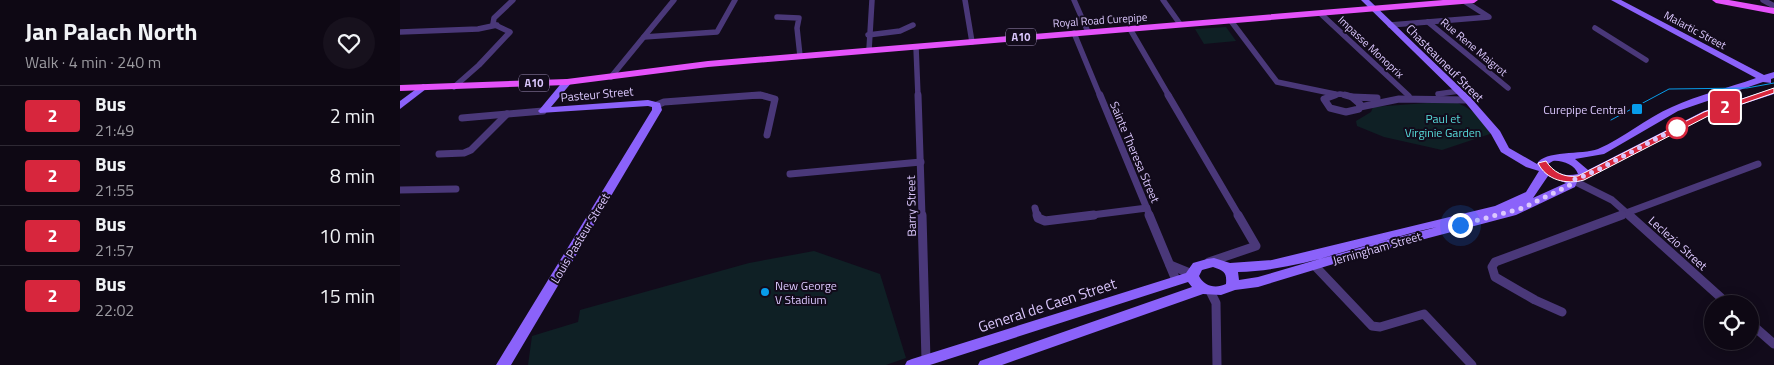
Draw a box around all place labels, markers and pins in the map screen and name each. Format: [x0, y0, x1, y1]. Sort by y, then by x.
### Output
place label: Curepipe Central [1543, 100, 1626, 119]
marker: Curepipe Central [1630, 102, 1644, 116]
unlabelled marker [1666, 117, 1688, 139]
place label: New George V Stadium [775, 276, 837, 309]
marker: New George V Stadium [759, 286, 771, 298]

